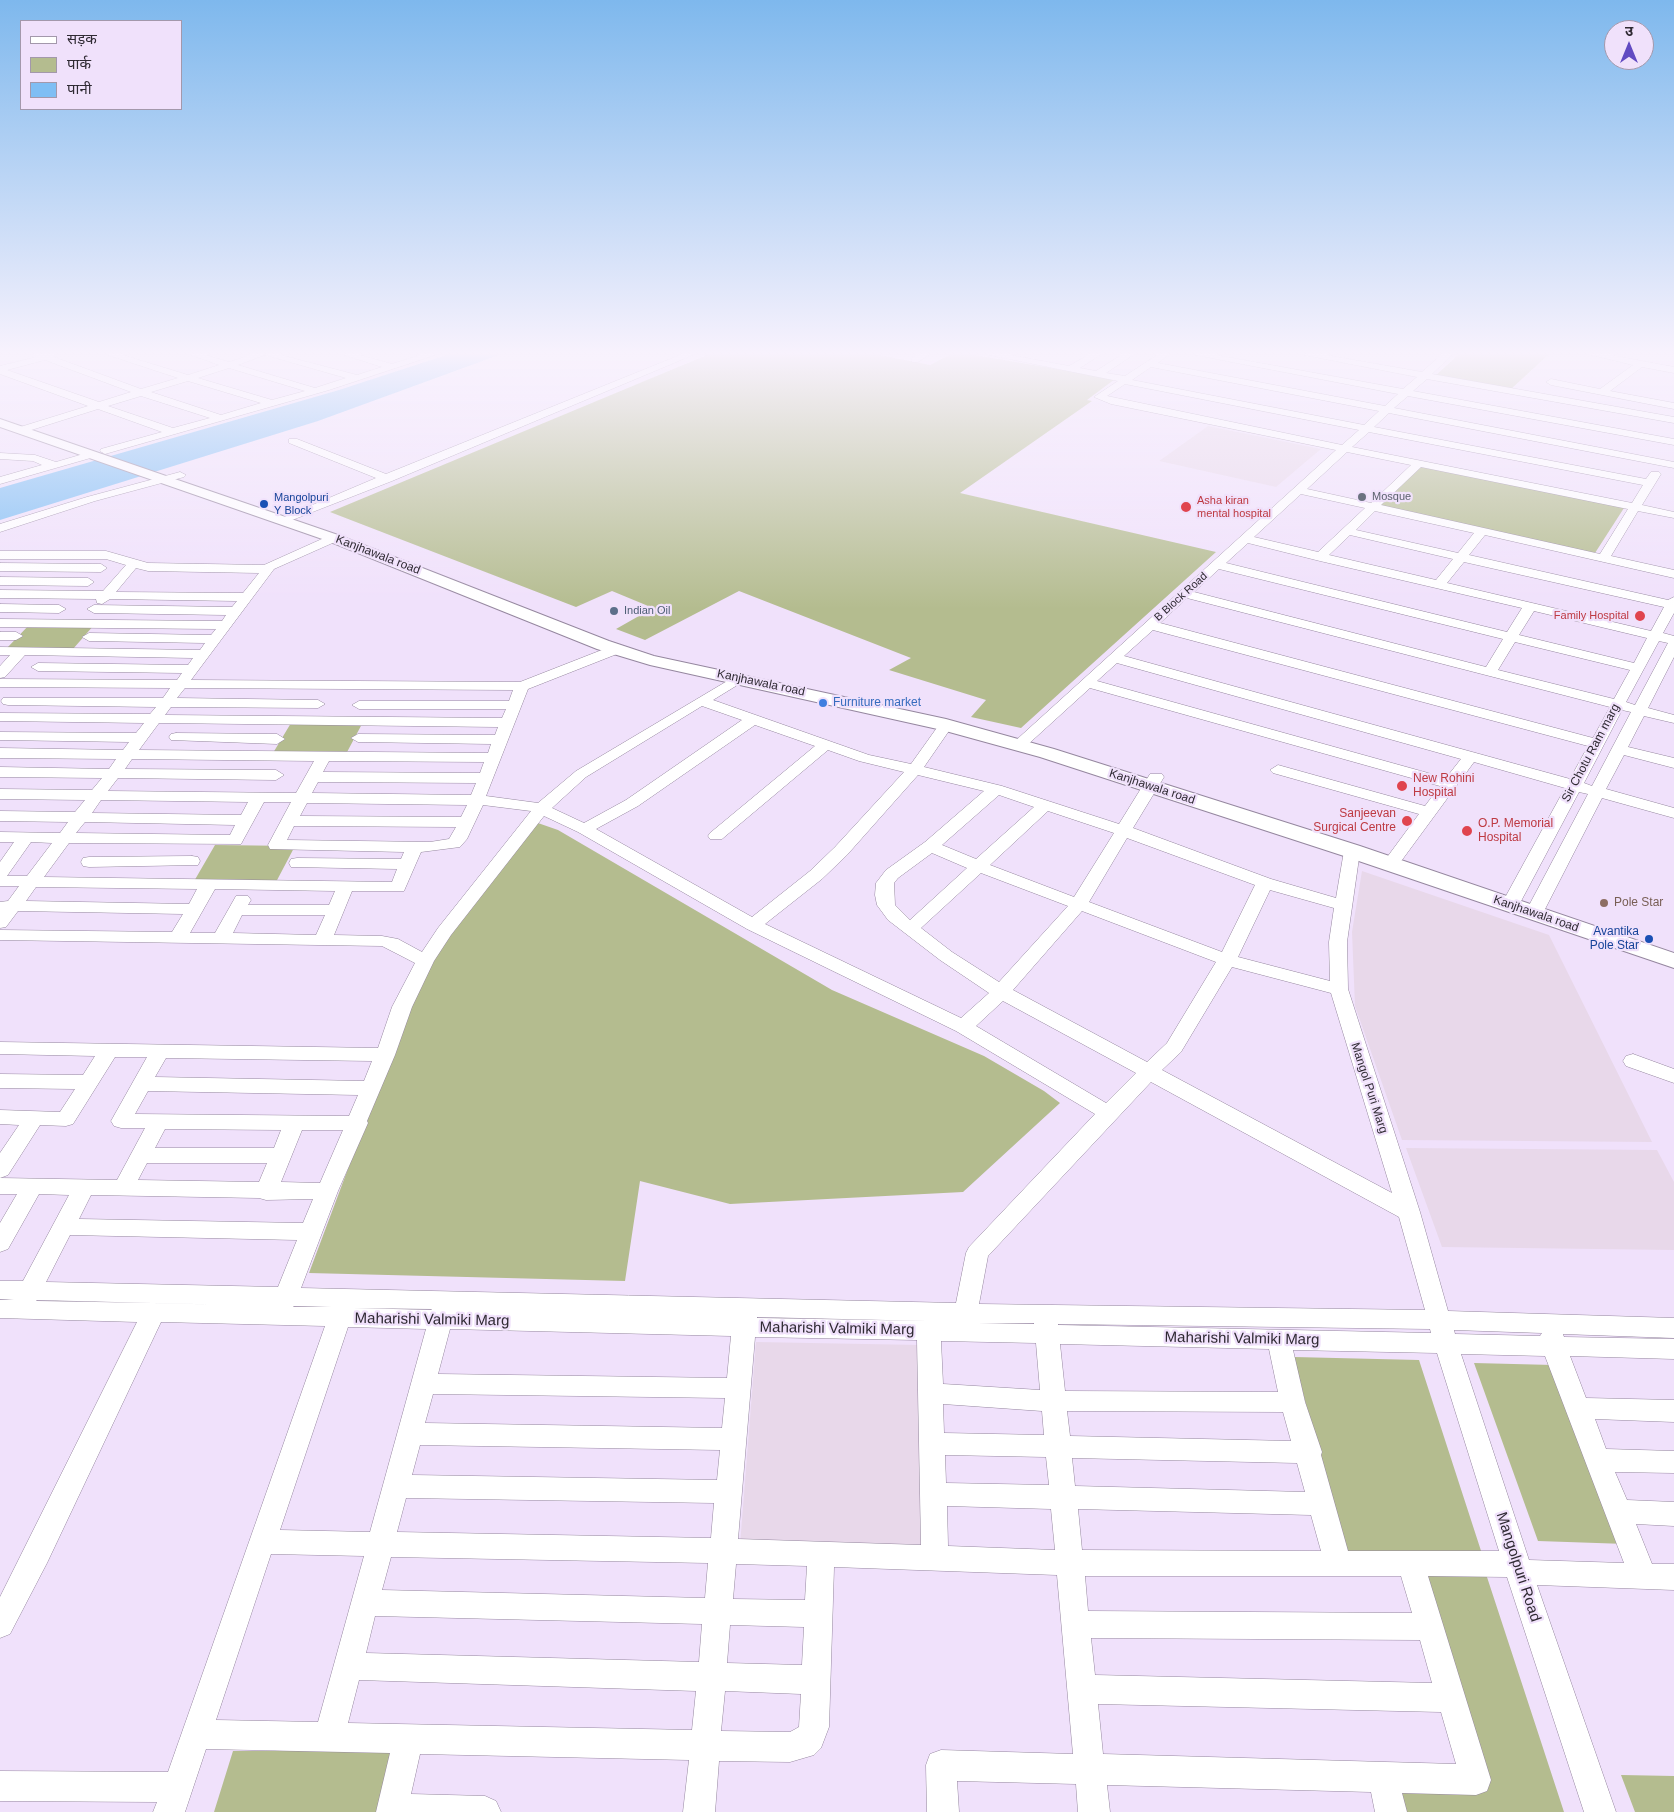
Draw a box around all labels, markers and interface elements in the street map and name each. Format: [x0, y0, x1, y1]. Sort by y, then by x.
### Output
legend [20, 20, 182, 110]
north arrow [1604, 20, 1654, 70]
text: उ [1625, 23, 1633, 39]
text: सड़क [67, 30, 97, 47]
text: पार्क [67, 55, 91, 72]
text: पानी [67, 80, 92, 97]
place label: Mosque [1372, 490, 1411, 504]
place label: Mangolpuri Y Block [274, 491, 328, 517]
marker: Mosque [1356, 491, 1368, 503]
place label: Asha kiran mental hospital [1197, 494, 1271, 520]
marker: Mangolpuri Y Block [258, 498, 270, 510]
marker: Asha kiran mental hospital [1179, 500, 1193, 514]
street label: Kanjhawala road [334, 532, 422, 578]
street label: B Block Road [1152, 570, 1210, 624]
place label: Indian Oil [624, 604, 670, 618]
marker: Indian Oil [608, 605, 620, 617]
place label: Family Hospital [1554, 609, 1629, 623]
marker: Family Hospital [1633, 609, 1647, 623]
street label: Kanjhawala road [716, 667, 806, 699]
place label: Furniture market [833, 696, 921, 710]
marker: Furniture market [817, 697, 829, 709]
street label: Sir Chotu Ram marg [1559, 701, 1623, 805]
street label: Kanjhawala road [1107, 766, 1197, 808]
place label: New Rohini Hospital [1413, 772, 1474, 800]
marker: New Rohini Hospital [1395, 779, 1409, 793]
place label: Sanjeevan Surgical Centre [1313, 807, 1396, 835]
marker: Sanjeevan Surgical Centre [1400, 814, 1414, 828]
place label: O.P. Memorial Hospital [1478, 817, 1553, 845]
marker: O.P. Memorial Hospital [1460, 824, 1474, 838]
street label: Kanjhawala road [1491, 893, 1581, 935]
place label: Pole Star [1614, 896, 1663, 910]
marker: Pole Star [1598, 897, 1610, 909]
place label: Avantika Pole Star [1590, 925, 1639, 953]
marker: Avantika Pole Star [1643, 933, 1655, 945]
street label: Mangol Puri Marg [1348, 1041, 1390, 1135]
street label: Maharishi Valmiki Marg [354, 1310, 510, 1330]
street label: Maharishi Valmiki Marg [759, 1319, 915, 1339]
street label: Maharishi Valmiki Marg [1164, 1329, 1320, 1349]
street label: Mangolpuri Road [1492, 1510, 1544, 1624]

